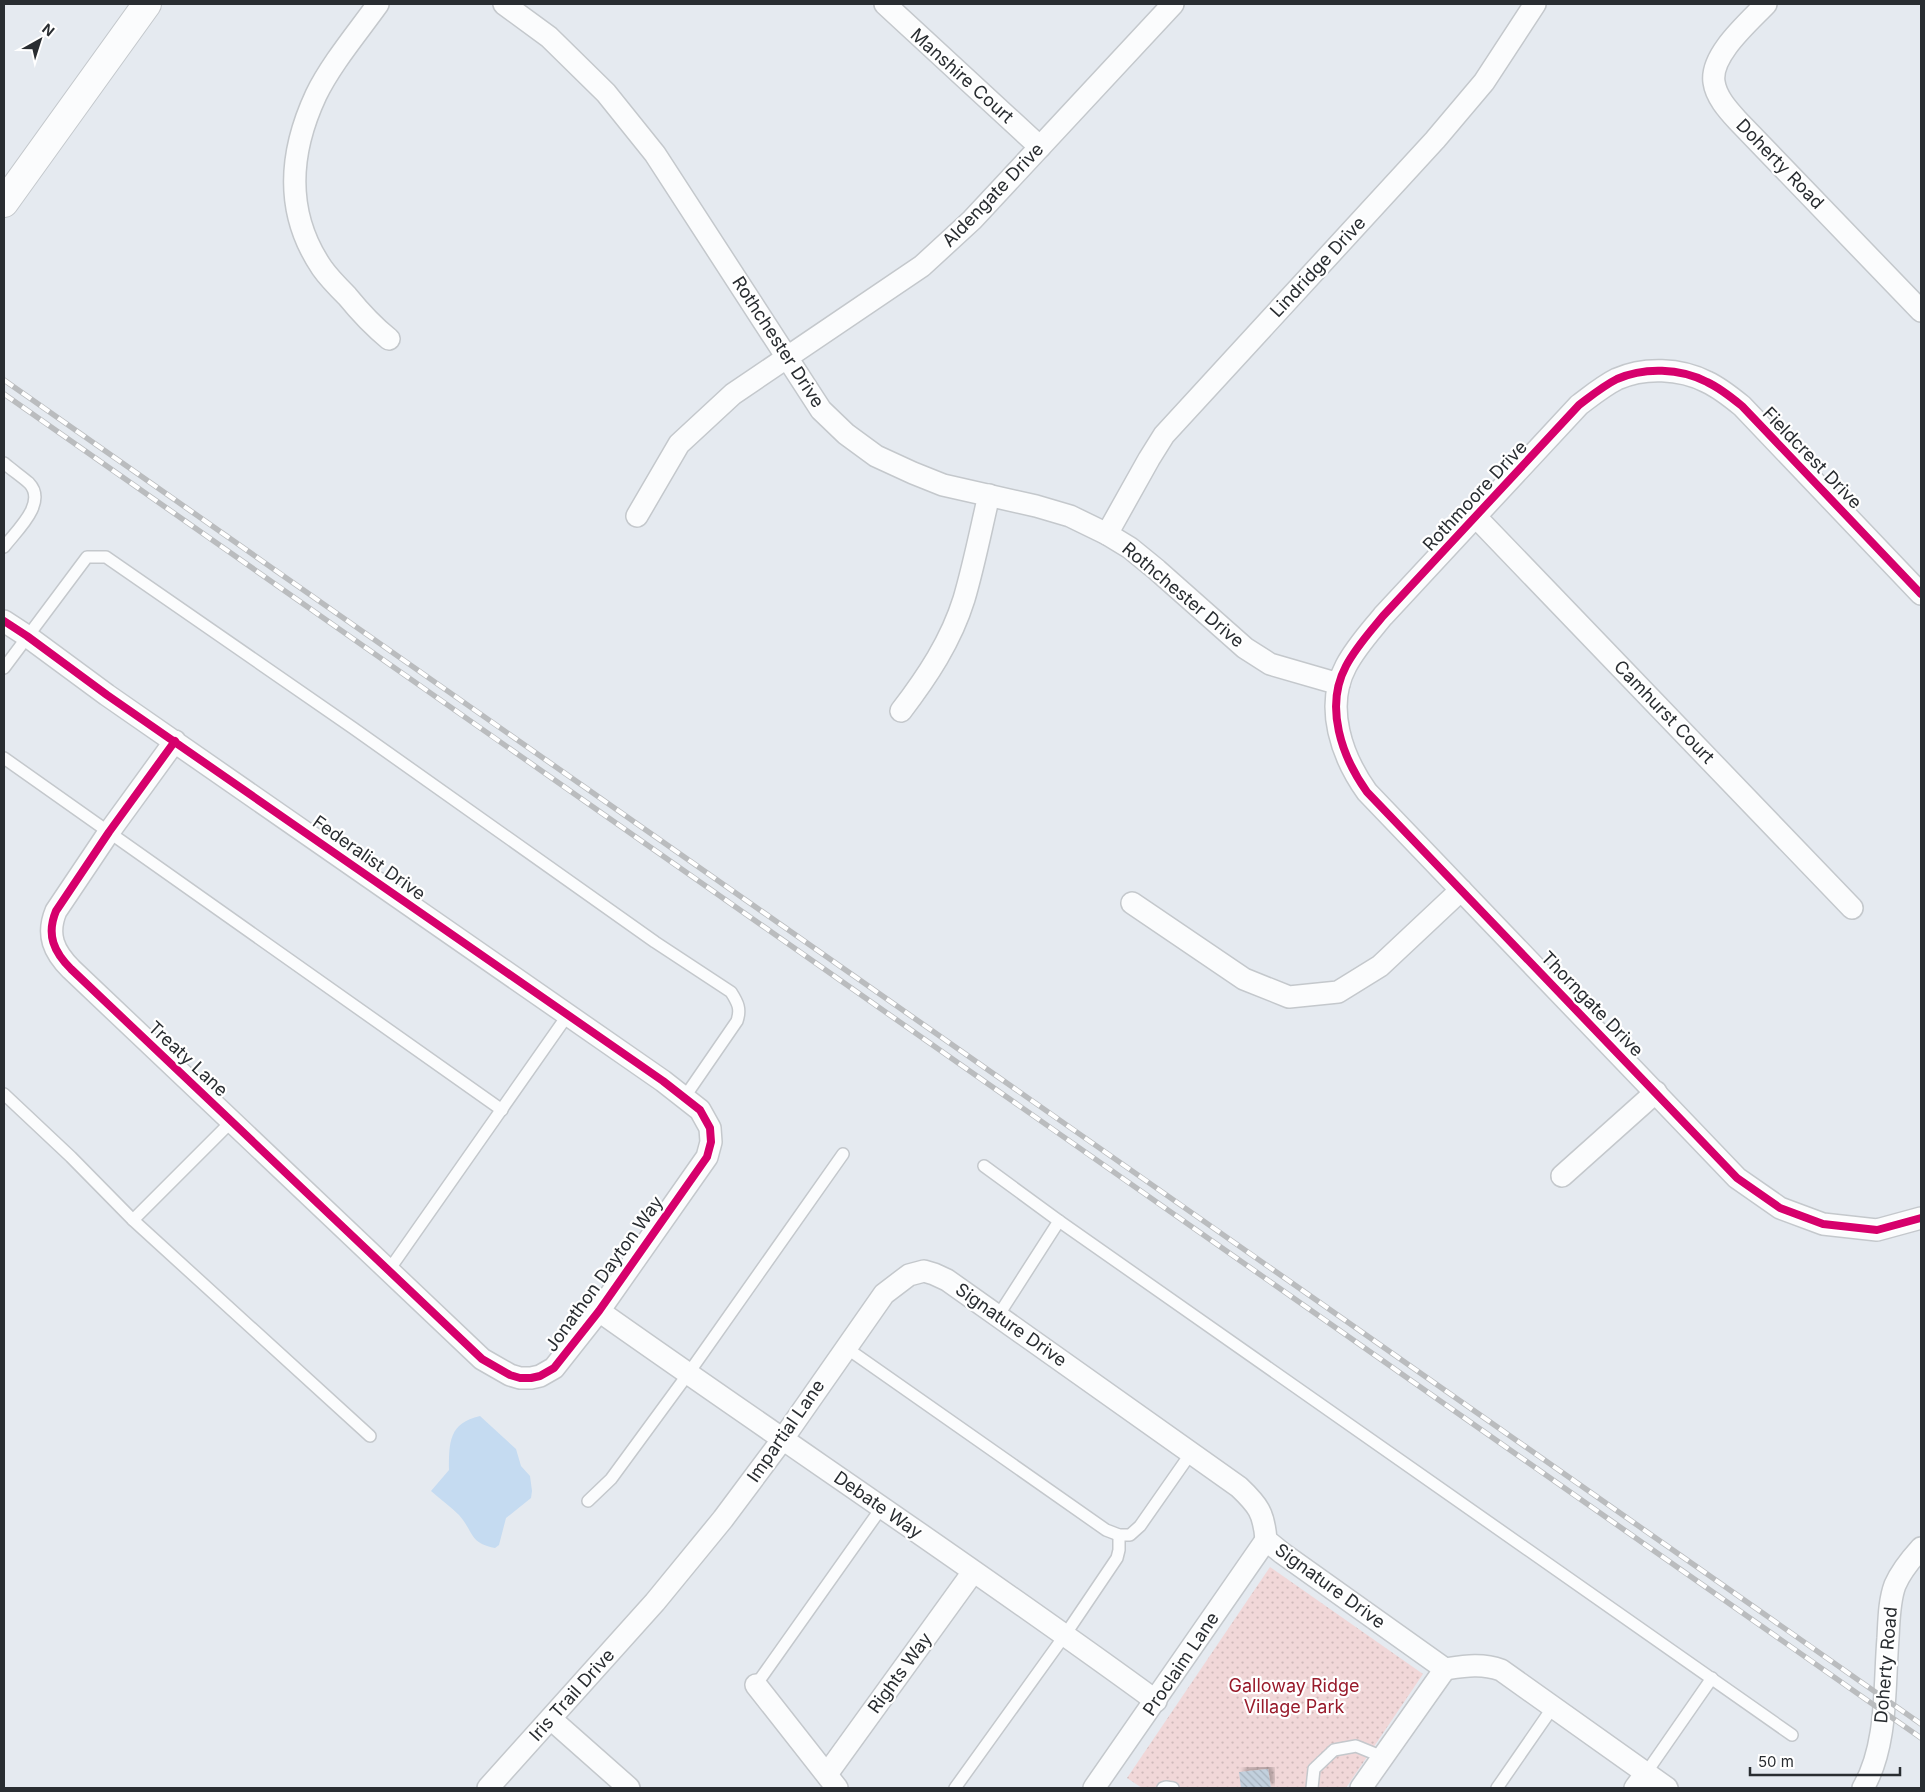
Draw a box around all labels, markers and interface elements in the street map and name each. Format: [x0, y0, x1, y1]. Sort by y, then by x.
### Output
north arrow [15, 15, 65, 65]
text: N [39, 20, 58, 39]
street label: Manshire Court [907, 24, 1018, 127]
street label: Doherty Road [1732, 114, 1828, 213]
street label: Aldengate Drive [938, 138, 1047, 251]
street label: Lindridge Drive [1266, 212, 1370, 321]
street label: Rothchester Drive [728, 272, 829, 411]
street label: Fieldcrest Drive [1759, 402, 1866, 513]
street label: Rothmoore Drive [1418, 436, 1531, 555]
street label: Rothchester Drive [1118, 538, 1248, 652]
street label: Camhurst Court [1610, 656, 1719, 768]
street label: Federalist Drive [309, 811, 430, 904]
street label: Thorngate Drive [1537, 947, 1648, 1061]
street label: Treaty Lane [144, 1017, 232, 1101]
street label: Jonathon Dayton Way [540, 1192, 667, 1356]
street label: Signature Drive [952, 1278, 1071, 1371]
street label: Impartial Lane [743, 1375, 829, 1486]
street label: Debate Way [830, 1466, 926, 1543]
street label: Signature Drive [1271, 1539, 1389, 1633]
street label: Doherty Road [1870, 1606, 1901, 1724]
street label: Proclaim Lane [1138, 1608, 1223, 1719]
street label: Rights Way [863, 1628, 936, 1717]
street label: Iris Trail Drive [525, 1644, 618, 1745]
park label: Galloway Ridge Village Park [1229, 1675, 1359, 1717]
scale bar [1750, 1744, 1900, 1776]
text: 50 m [1758, 1752, 1794, 1771]

